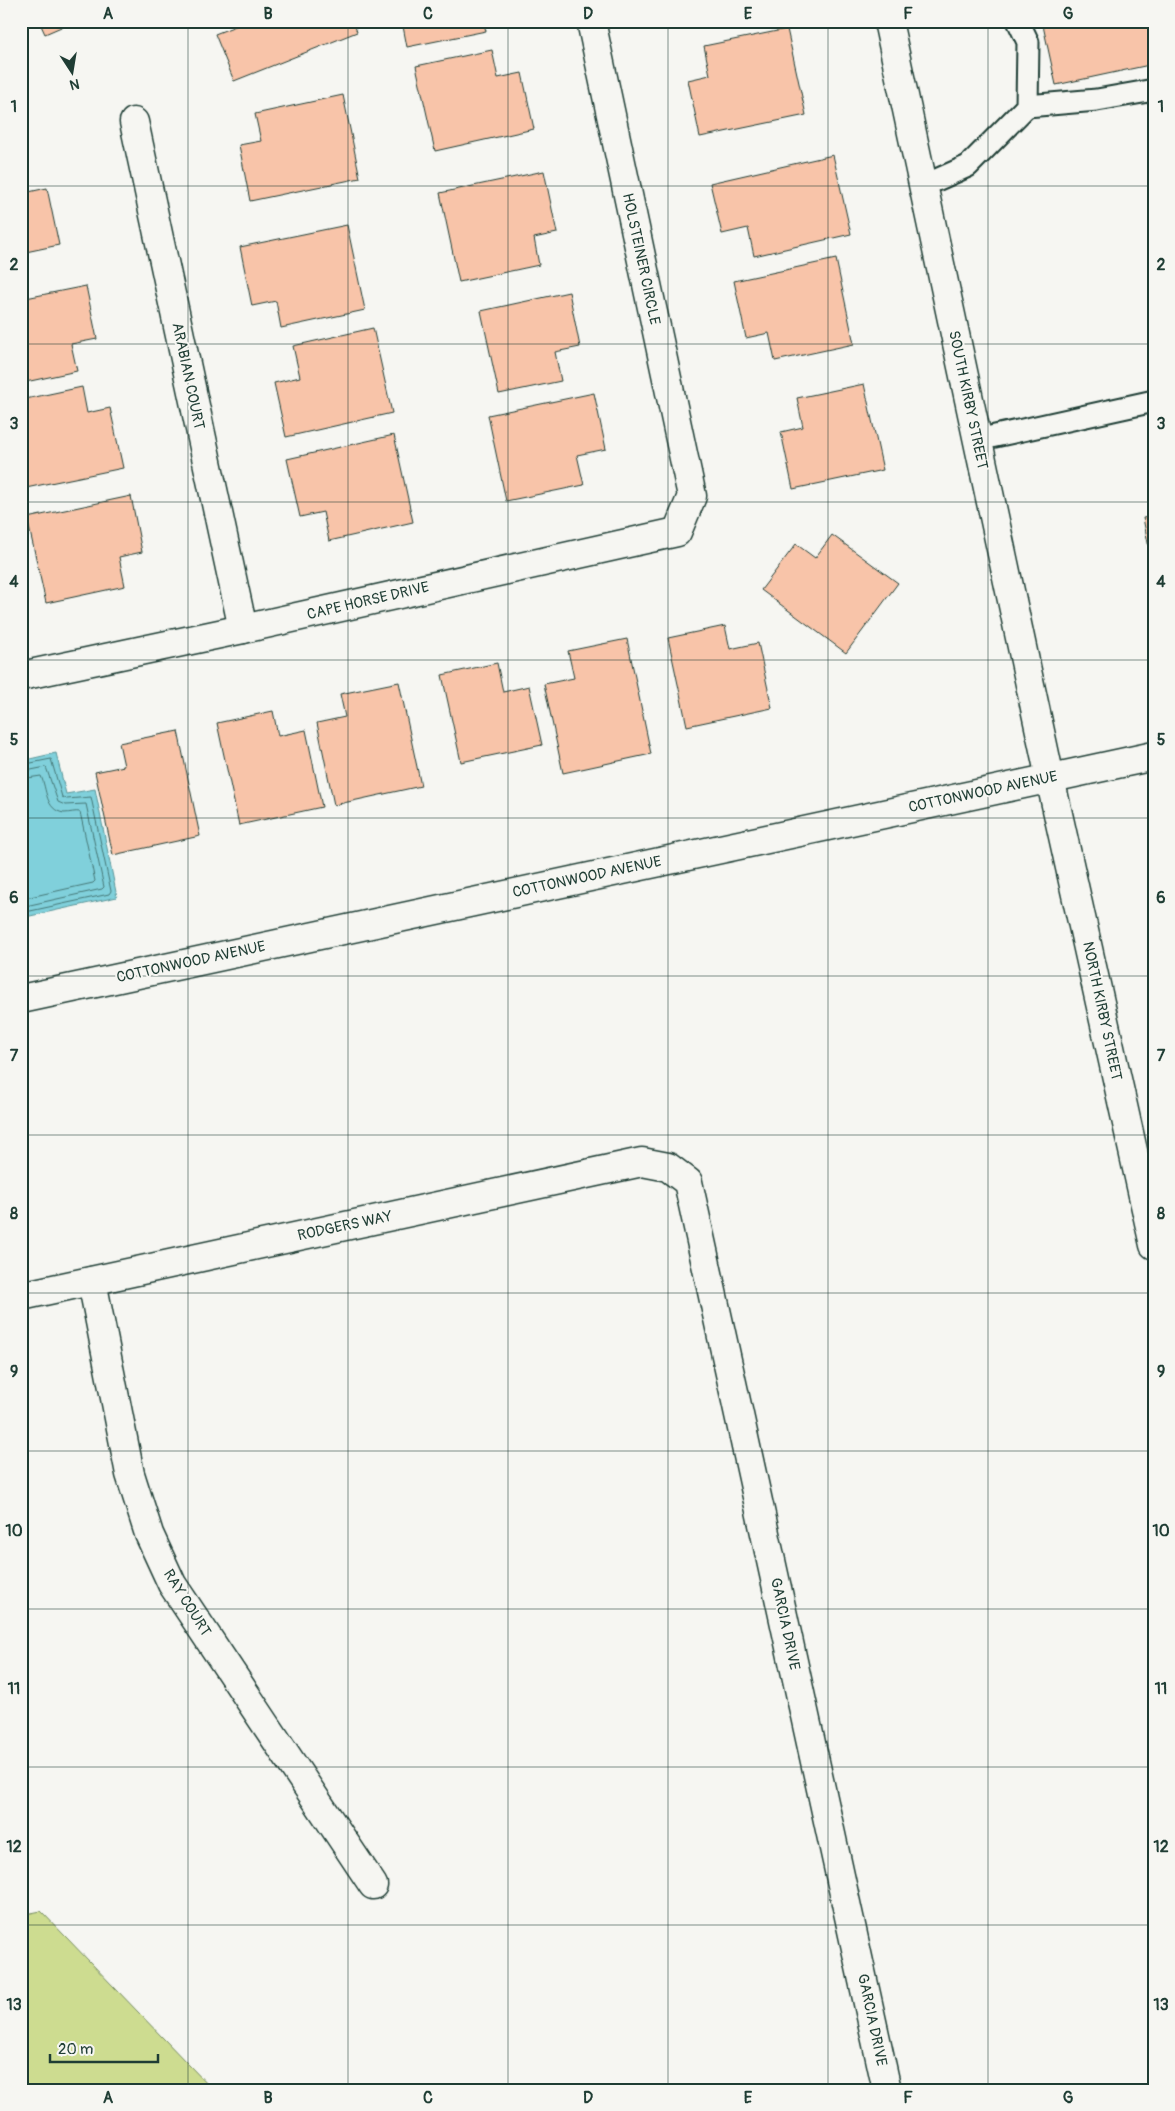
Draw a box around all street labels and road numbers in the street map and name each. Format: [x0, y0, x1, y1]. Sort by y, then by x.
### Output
street label: HOLSTEINER CIRCLE [618, 191, 664, 327]
street label: ARABIAN COURT [167, 321, 209, 431]
street label: SOUTH KIRBY STREET [944, 329, 992, 471]
street label: CAPE HORSE DRIVE [305, 578, 431, 624]
street label: COTTONWOOD AVENUE [907, 767, 1059, 817]
street label: COTTONWOOD AVENUE [511, 852, 663, 902]
street label: COTTONWOOD AVENUE [115, 937, 267, 987]
street label: NORTH KIRBY STREET [1078, 940, 1126, 1082]
street label: RODGERS WAY [296, 1207, 394, 1245]
street label: RAY COURT [159, 1566, 215, 1640]
street label: GARCIA DRIVE [766, 1576, 804, 1672]
street label: GARCIA DRIVE [853, 1972, 891, 2068]

